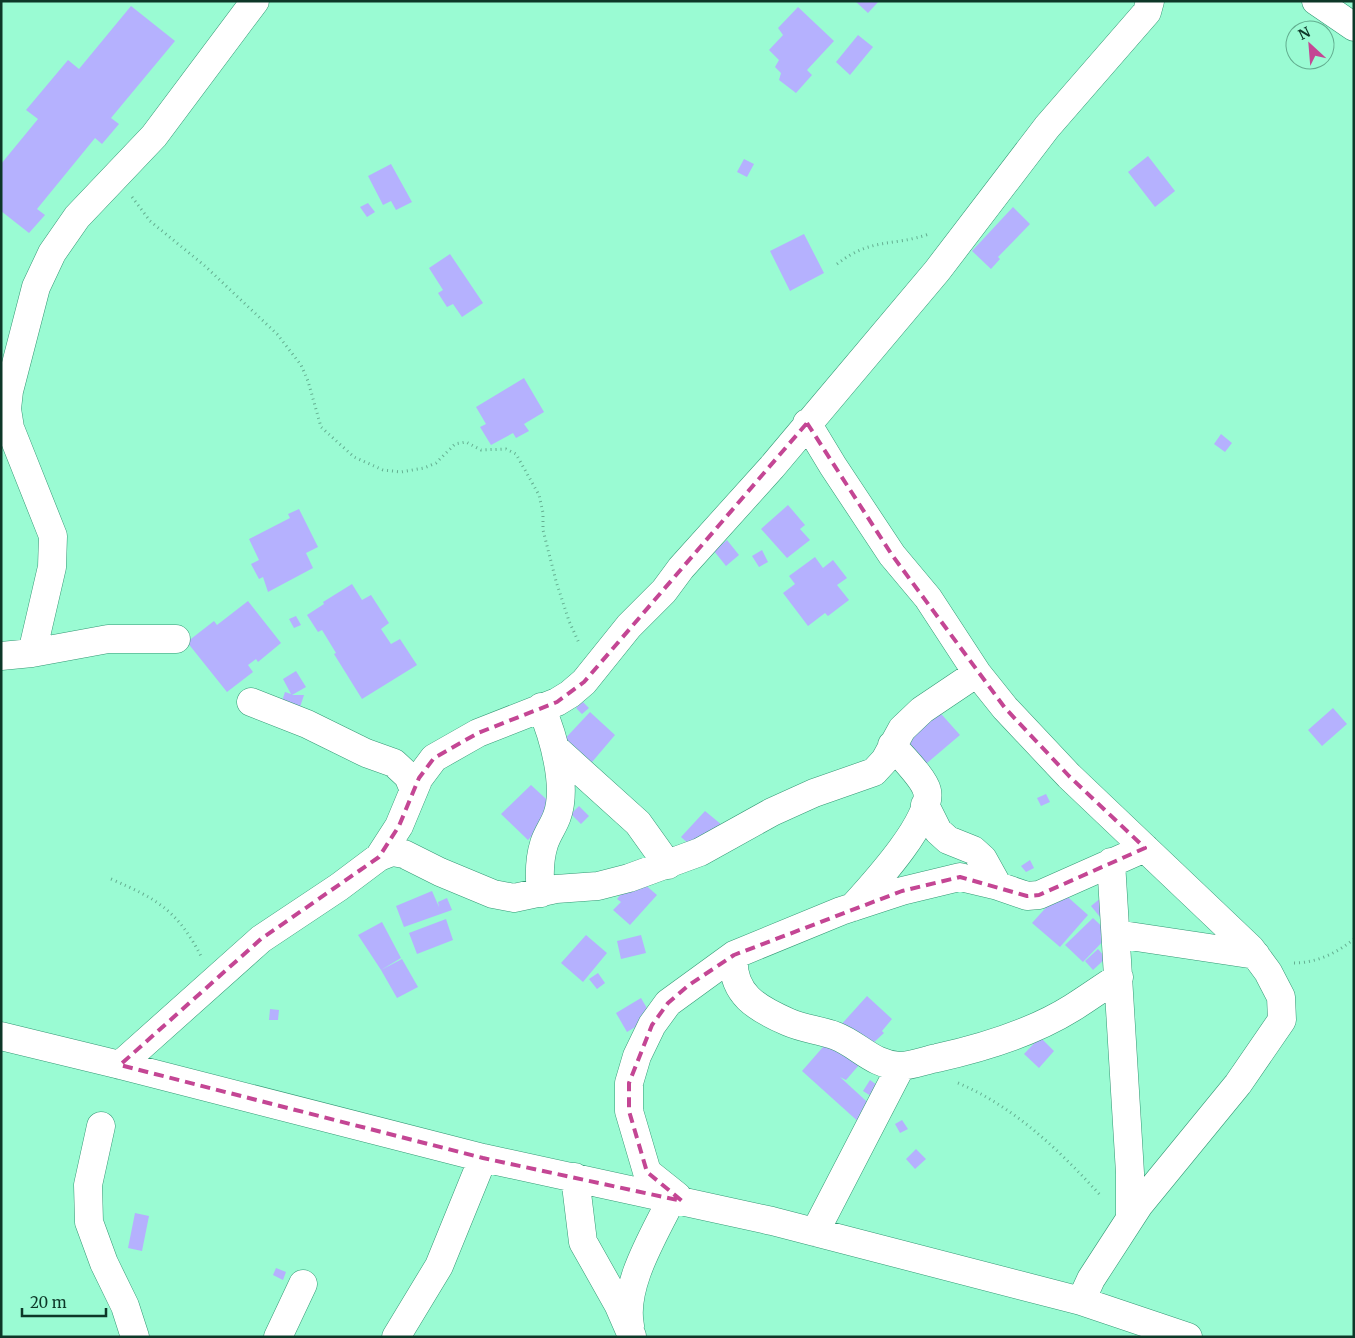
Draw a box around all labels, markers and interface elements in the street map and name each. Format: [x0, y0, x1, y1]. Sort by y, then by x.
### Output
north arrow [1285, 20, 1335, 70]
text: N [1295, 23, 1313, 44]
scale bar [22, 1286, 106, 1318]
text: 20 m [30, 1293, 67, 1312]

